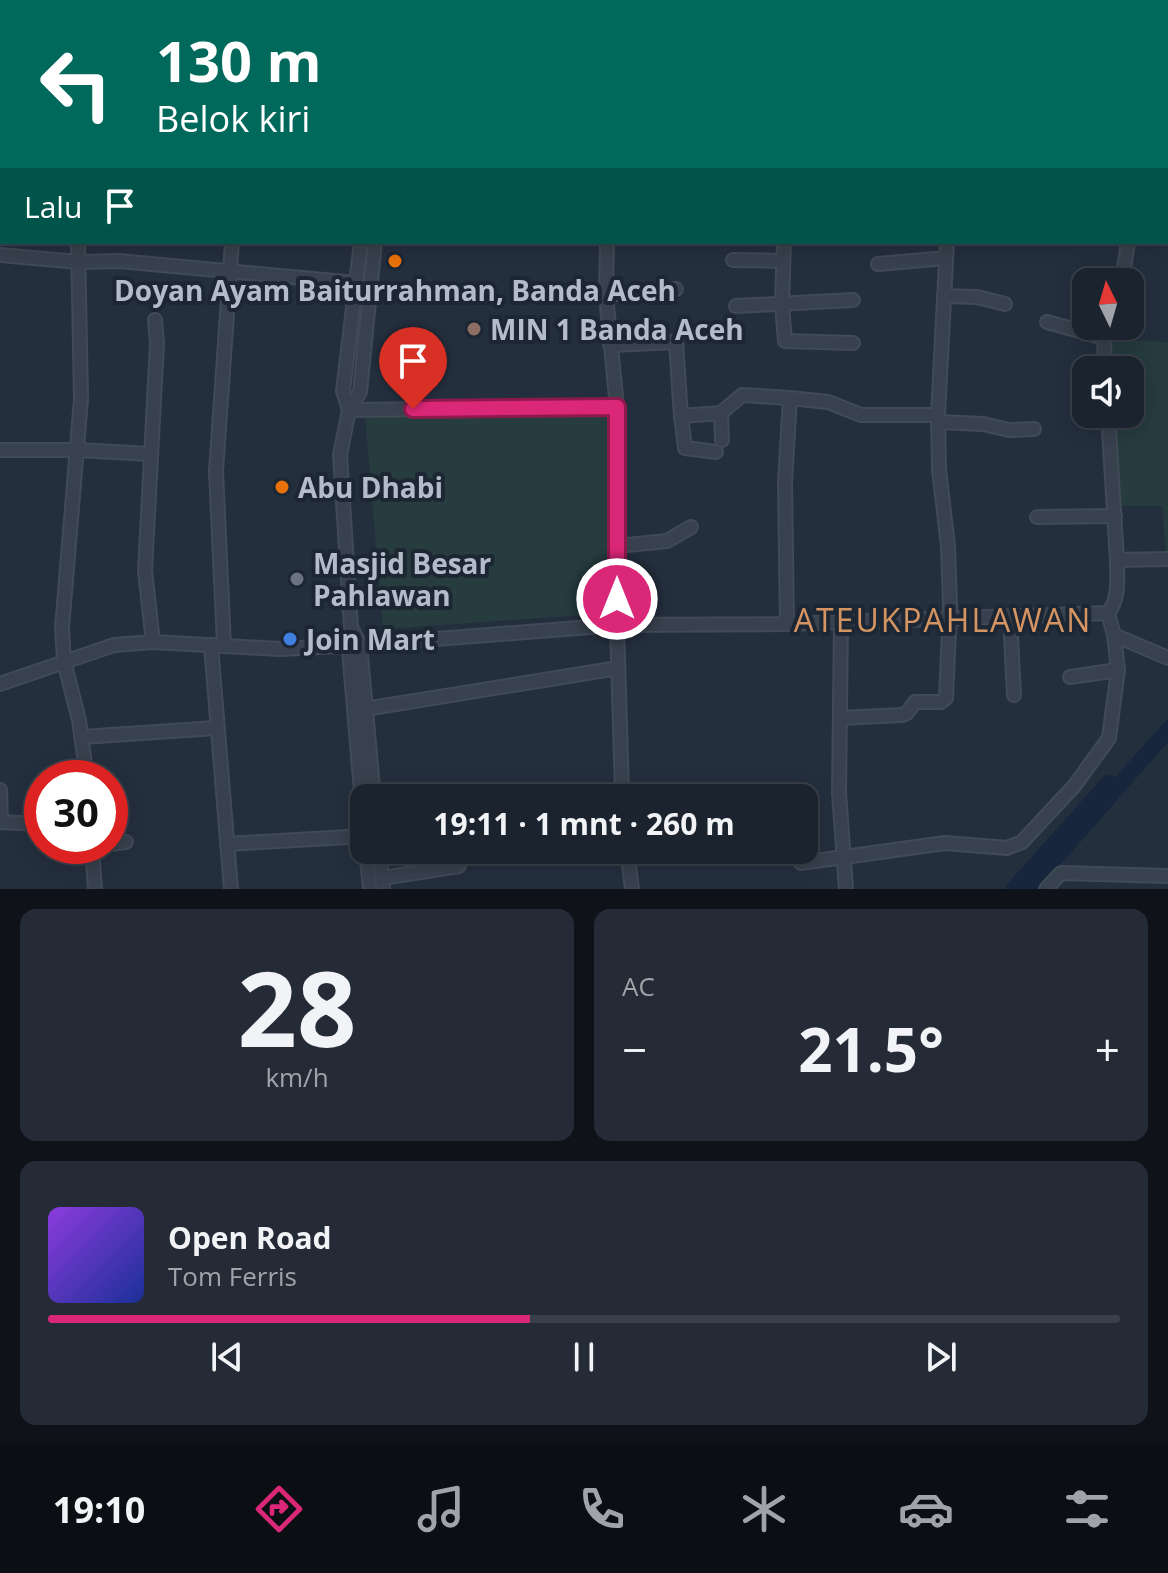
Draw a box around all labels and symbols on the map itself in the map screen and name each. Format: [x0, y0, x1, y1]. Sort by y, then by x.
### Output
marker: Doyan Ayam Baiturrahman, Banda Aceh [386, 252, 404, 270]
north arrow [1072, 268, 1144, 340]
place label: Doyan Ayam Baiturrahman, Banda Aceh [114, 271, 676, 309]
place label: MIN 1 Banda Aceh [490, 310, 744, 348]
marker: MIN 1 Banda Aceh [465, 320, 483, 338]
pin [379, 327, 447, 409]
place label: Abu Dhabi [298, 468, 443, 506]
marker: Abu Dhabi [273, 478, 291, 496]
place label: Masjid Besar Pahlawan [313, 544, 491, 614]
position arrow [575, 557, 659, 641]
marker: Masjid Besar Pahlawan [288, 570, 306, 588]
district label: ATEUKPAHLAWAN [794, 598, 1092, 641]
place label: Join Mart [303, 620, 435, 658]
marker: Join Mart [281, 630, 299, 648]
speed limit sign: 30 [24, 760, 128, 864]

